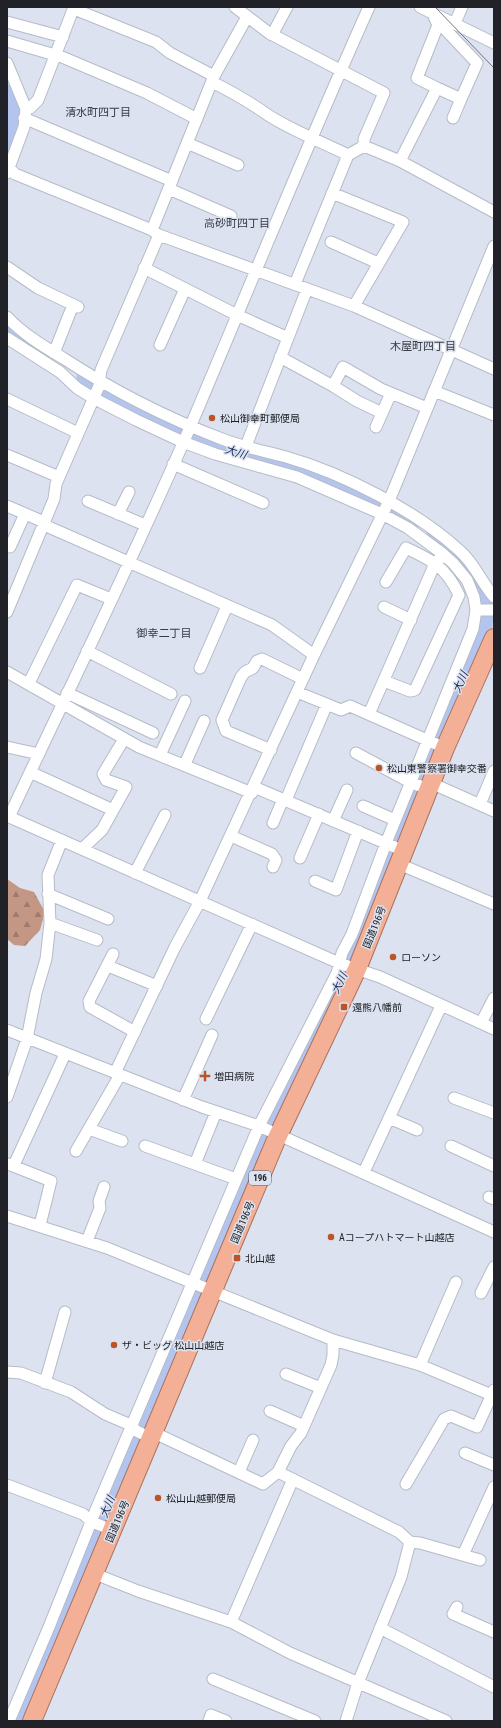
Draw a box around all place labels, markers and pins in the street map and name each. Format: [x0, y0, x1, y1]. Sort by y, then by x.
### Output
marker: 松山御幸町郵便局 [207, 413, 217, 423]
place label: 松山御幸町郵便局 [220, 413, 300, 424]
marker: 松山東警察署御幸交番 [374, 763, 384, 773]
place label: 松山東警察署御幸交番 [387, 763, 487, 774]
marker: ローソン [388, 952, 398, 962]
place label: ローソン [401, 952, 441, 963]
marker: 還熊八幡前 [339, 1002, 349, 1012]
place label: 還熊八幡前 [352, 1002, 402, 1013]
marker: 増田病院 [199, 1070, 211, 1082]
place label: 増田病院 [214, 1071, 254, 1082]
marker: Aコープハトマート山越店 [326, 1232, 336, 1242]
place label: Aコープハトマート山越店 [339, 1232, 454, 1243]
marker: 北山越 [232, 1253, 242, 1263]
place label: 北山越 [245, 1253, 275, 1264]
marker: ザ・ビッグ 松山山越店 [109, 1340, 119, 1350]
place label: ザ・ビッグ 松山山越店 [122, 1340, 224, 1351]
marker: 松山山越郵便局 [153, 1493, 163, 1503]
place label: 松山山越郵便局 [166, 1493, 236, 1504]

